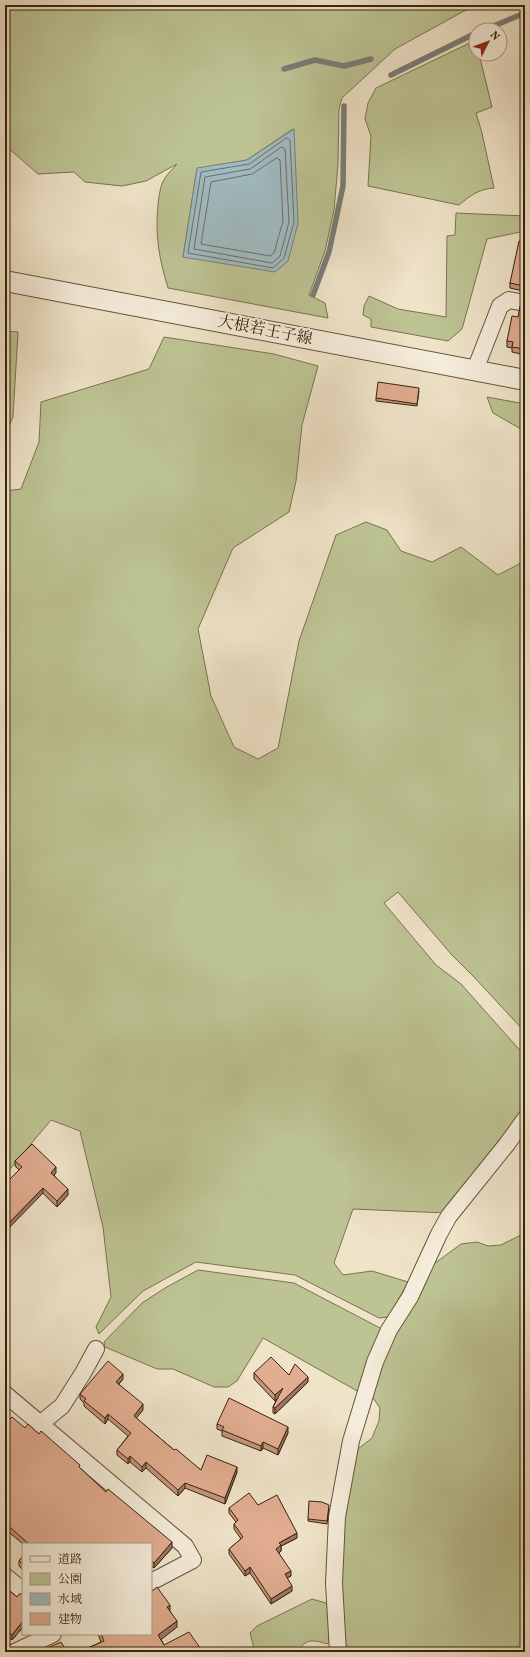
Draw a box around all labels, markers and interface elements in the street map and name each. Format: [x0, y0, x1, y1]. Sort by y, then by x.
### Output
north arrow [468, 22, 508, 62]
text: N [486, 28, 503, 44]
street label: 大根若王子線 [216, 311, 314, 351]
legend [22, 1543, 152, 1635]
text: 道路 [58, 1552, 82, 1568]
text: 公園 [58, 1572, 82, 1588]
text: 水域 [58, 1592, 82, 1608]
text: 建物 [58, 1612, 82, 1628]

